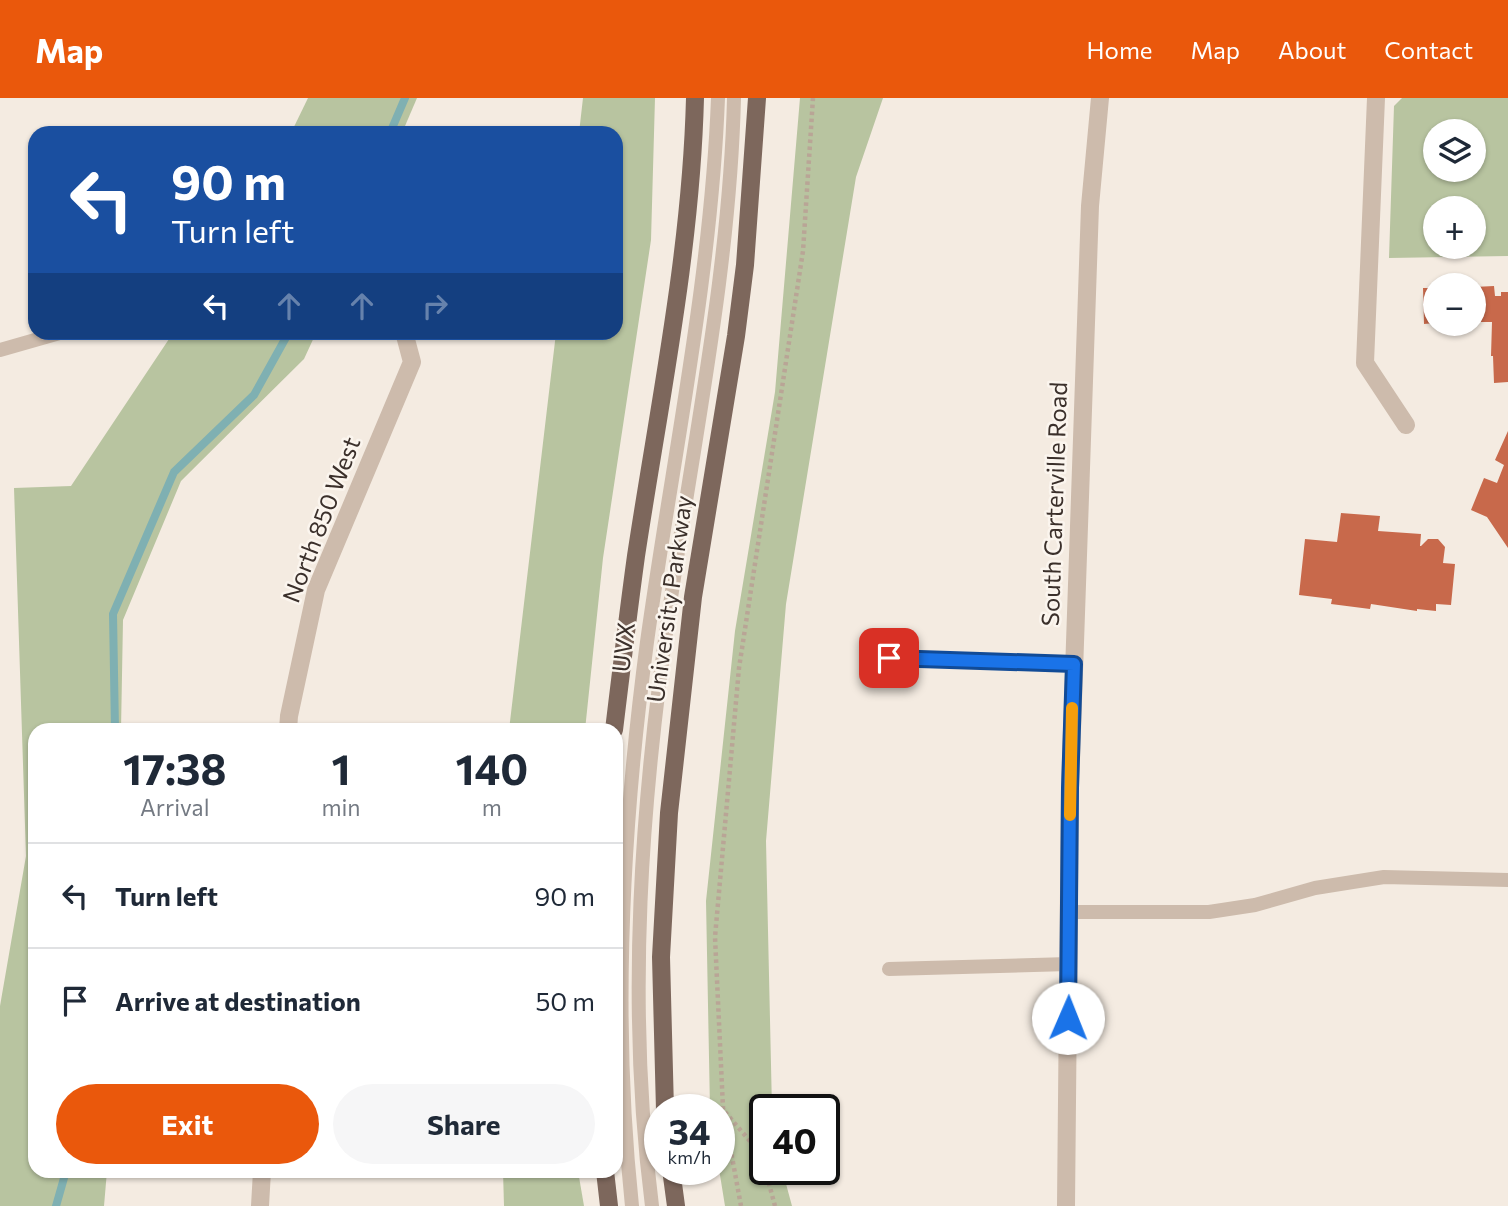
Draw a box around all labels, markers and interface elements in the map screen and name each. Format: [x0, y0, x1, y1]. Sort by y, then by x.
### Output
text: Map [35, 29, 103, 70]
text: Home [1087, 35, 1153, 64]
text: Map [1191, 35, 1240, 64]
text: About [1278, 35, 1346, 64]
text: Contact [1384, 35, 1473, 64]
map controls [1423, 119, 1486, 336]
button: layers [1423, 119, 1486, 182]
text: 90 m [171, 150, 286, 210]
icon: left [56, 154, 147, 245]
button: + [1423, 196, 1486, 259]
text: Turn left [171, 210, 295, 250]
button: − [1423, 273, 1486, 336]
icon: left [197, 287, 235, 325]
icon: ahead [270, 287, 308, 325]
icon: ahead [343, 287, 381, 325]
icon: right [416, 287, 454, 325]
street label: South Carterville Road [1035, 381, 1072, 627]
street label: North 850 West [276, 432, 366, 606]
street label: University Parkway [640, 493, 697, 704]
street label: UVX [605, 620, 640, 674]
pin [859, 628, 919, 688]
icon: arrive [870, 639, 908, 677]
text: 17:38 [123, 742, 227, 794]
text: 1 [331, 742, 350, 794]
text: 140 [455, 742, 528, 794]
text: Arrival [140, 793, 210, 821]
text: min [321, 793, 361, 821]
text: m [482, 793, 502, 821]
icon: left [56, 877, 94, 915]
text: Turn left [115, 880, 218, 911]
text: 90 m [535, 880, 595, 911]
position arrow [1031, 981, 1105, 1055]
icon: arrive [56, 982, 94, 1020]
text: Arrive at destination [115, 985, 361, 1016]
text: 50 m [535, 985, 595, 1016]
button: Exit [56, 1084, 319, 1164]
button: Share [333, 1084, 595, 1164]
speed limit sign: 40 [749, 1094, 840, 1185]
text: 34 [669, 1109, 710, 1152]
text: km/h [668, 1146, 711, 1168]

